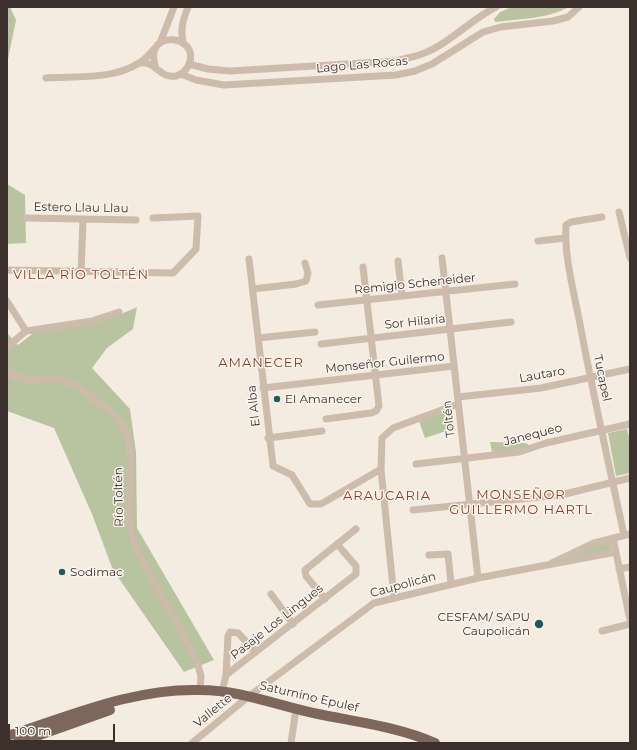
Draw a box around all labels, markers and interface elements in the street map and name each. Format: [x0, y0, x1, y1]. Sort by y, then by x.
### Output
street label: Lago Las Rocas [316, 54, 408, 76]
street label: Estero Llau Llau [33, 200, 129, 216]
district label: VILLA RÍO TOLTÉN [13, 267, 149, 283]
street label: Remigio Scheneider [353, 270, 477, 298]
street label: Sor Hilaria [384, 312, 446, 332]
street label: Monseñor Guilermo [325, 350, 445, 376]
street label: Tucapel [590, 353, 614, 403]
district label: AMANECER [218, 355, 304, 371]
street label: Lautaro [518, 364, 566, 386]
street label: El Alba [245, 385, 263, 427]
place label: El Amanecer [285, 392, 362, 406]
marker: El Amanecer [272, 394, 282, 404]
street label: Toltén [440, 400, 458, 438]
street label: Janequeo [502, 421, 564, 449]
street label: Río Toltén [111, 467, 127, 527]
district label: MONSEÑOR GUILLERMO HARTL [449, 487, 593, 518]
district label: ARAUCARIA [343, 488, 431, 504]
place label: Sodimac [70, 565, 123, 579]
marker: Sodimac [57, 567, 67, 577]
street label: Caupolicán [368, 569, 438, 601]
street label: Pasaje Los Lingues [228, 581, 326, 663]
place label: CESFAM/ SAPU Caupolicán [438, 610, 530, 638]
marker: CESFAM/ SAPU Caupolicán [533, 618, 545, 630]
street label: Saturnino Epulef [258, 679, 360, 715]
street label: Vallette [191, 691, 235, 731]
scale bar [10, 716, 117, 742]
text: 100 m [15, 723, 51, 738]

